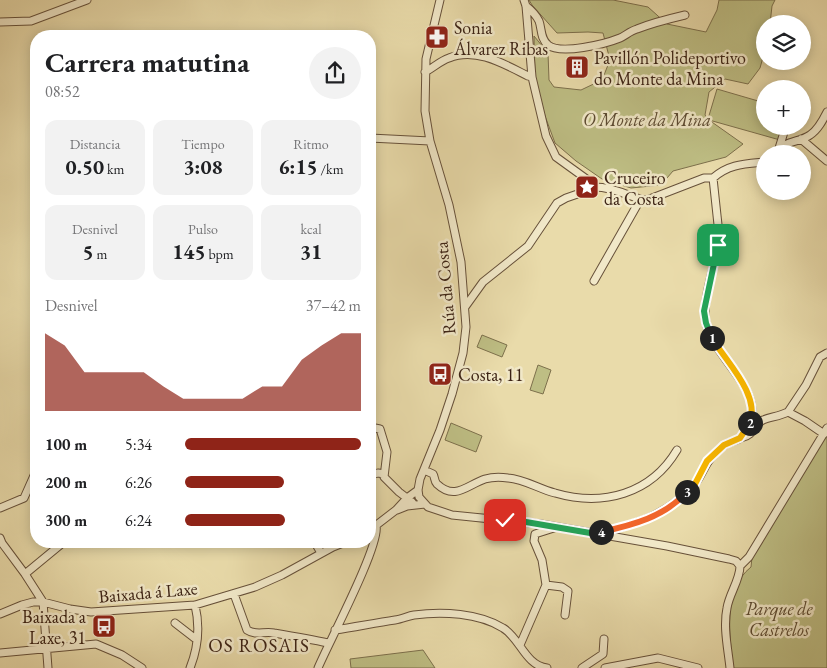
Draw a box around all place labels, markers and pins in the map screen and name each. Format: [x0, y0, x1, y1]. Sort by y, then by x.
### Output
place label: Sonia Álvarez Ribas [453, 16, 548, 60]
pharmacy icon: Sonia Álvarez Ribas [424, 24, 450, 50]
place label: Pavillón Polideportivo do Monte da Mina [594, 46, 746, 90]
building icon: Pavillón Polideportivo do Monte da Mina [564, 54, 590, 80]
place label: Cruceiro da Costa [604, 166, 666, 210]
place icon: Cruceiro da Costa [574, 174, 600, 200]
pin [697, 224, 739, 266]
pin: 1 [700, 326, 724, 350]
bus stop icon: Costa, 11 [427, 361, 453, 387]
place label: Costa, 11 [458, 363, 523, 386]
pin: 2 [738, 410, 762, 436]
pin: 3 [674, 480, 700, 504]
pin [484, 499, 526, 541]
pin: 4 [588, 520, 614, 544]
place label: Baixada a Laxe, 31 [22, 605, 87, 649]
bus stop icon: Baixada a Laxe, 31 [91, 613, 117, 639]

